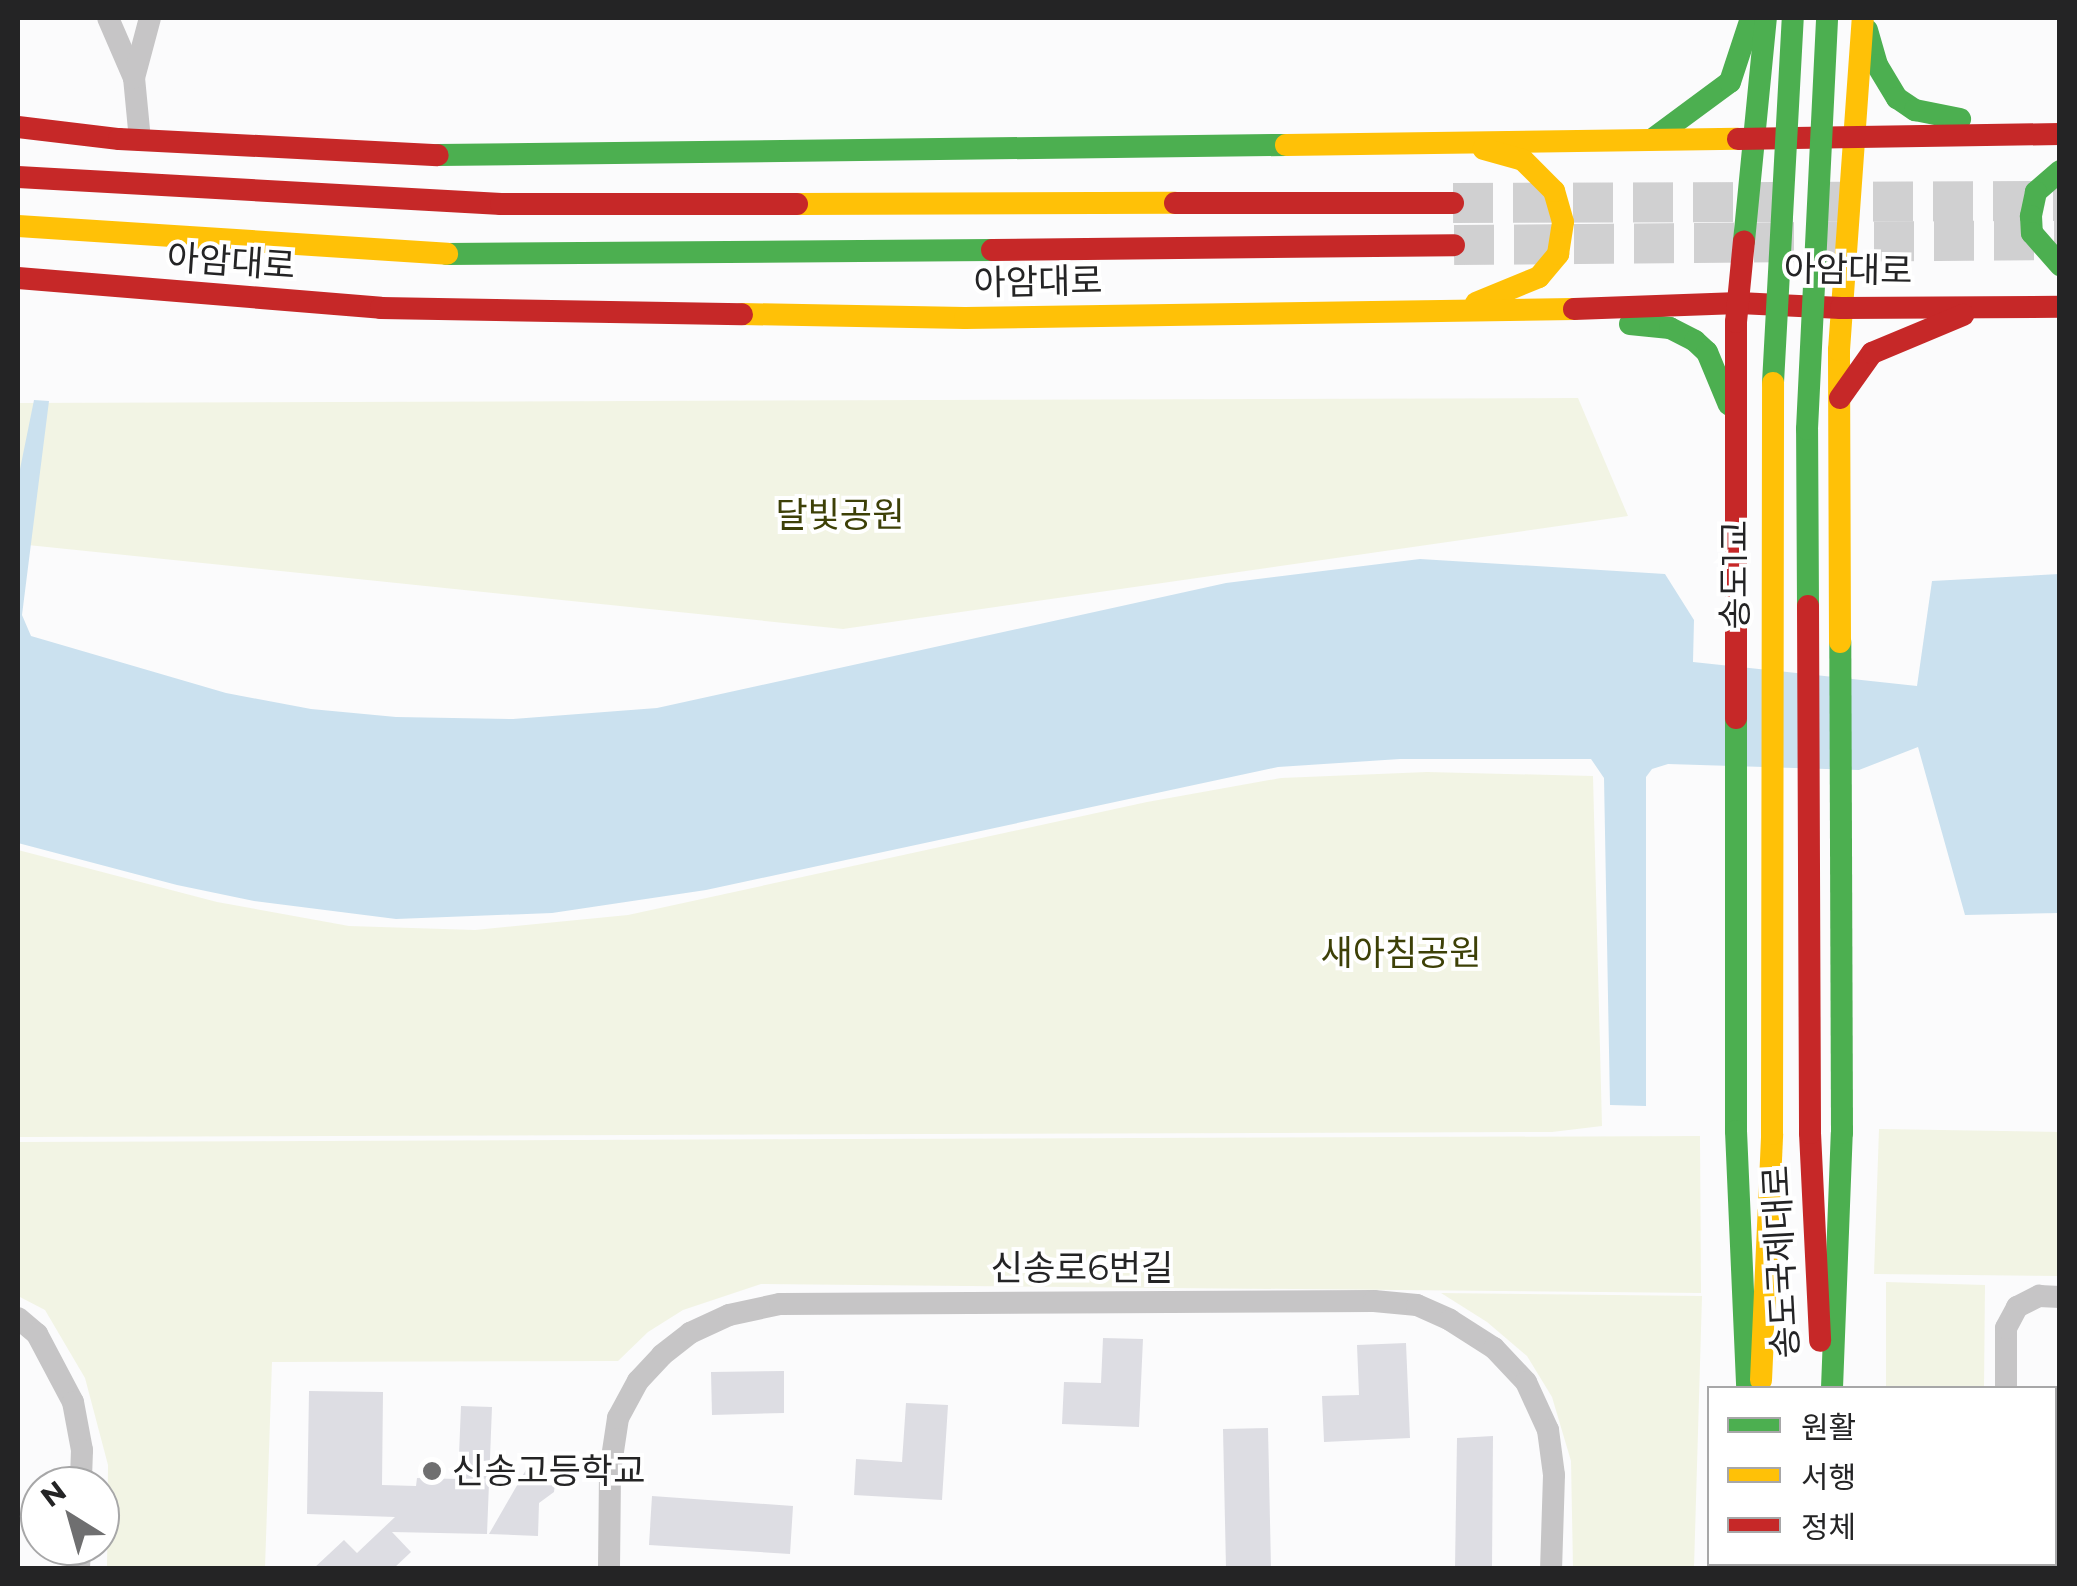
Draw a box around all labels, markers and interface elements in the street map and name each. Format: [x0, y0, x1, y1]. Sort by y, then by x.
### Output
street label: 아암대로 [165, 237, 297, 287]
street label: 아암대로 [1783, 248, 1913, 292]
street label: 아암대로 [973, 260, 1103, 304]
park label: 달빛공원 [776, 494, 904, 536]
street label: 송도1교 [1714, 520, 1756, 630]
park label: 새아침공원 [1321, 932, 1481, 974]
street label: 송도국제대로 [1755, 1164, 1807, 1360]
street label: 신송로6번길 [991, 1247, 1173, 1289]
legend [1707, 1386, 2057, 1566]
text: 원활 [1801, 1409, 1856, 1446]
place label: 신송고등학교 [452, 1450, 645, 1492]
text: 서행 [1801, 1459, 1856, 1496]
marker: 신송고등학교 [421, 1460, 443, 1482]
north arrow [20, 1466, 120, 1566]
text: N [34, 1473, 72, 1514]
text: 정체 [1801, 1509, 1856, 1546]

